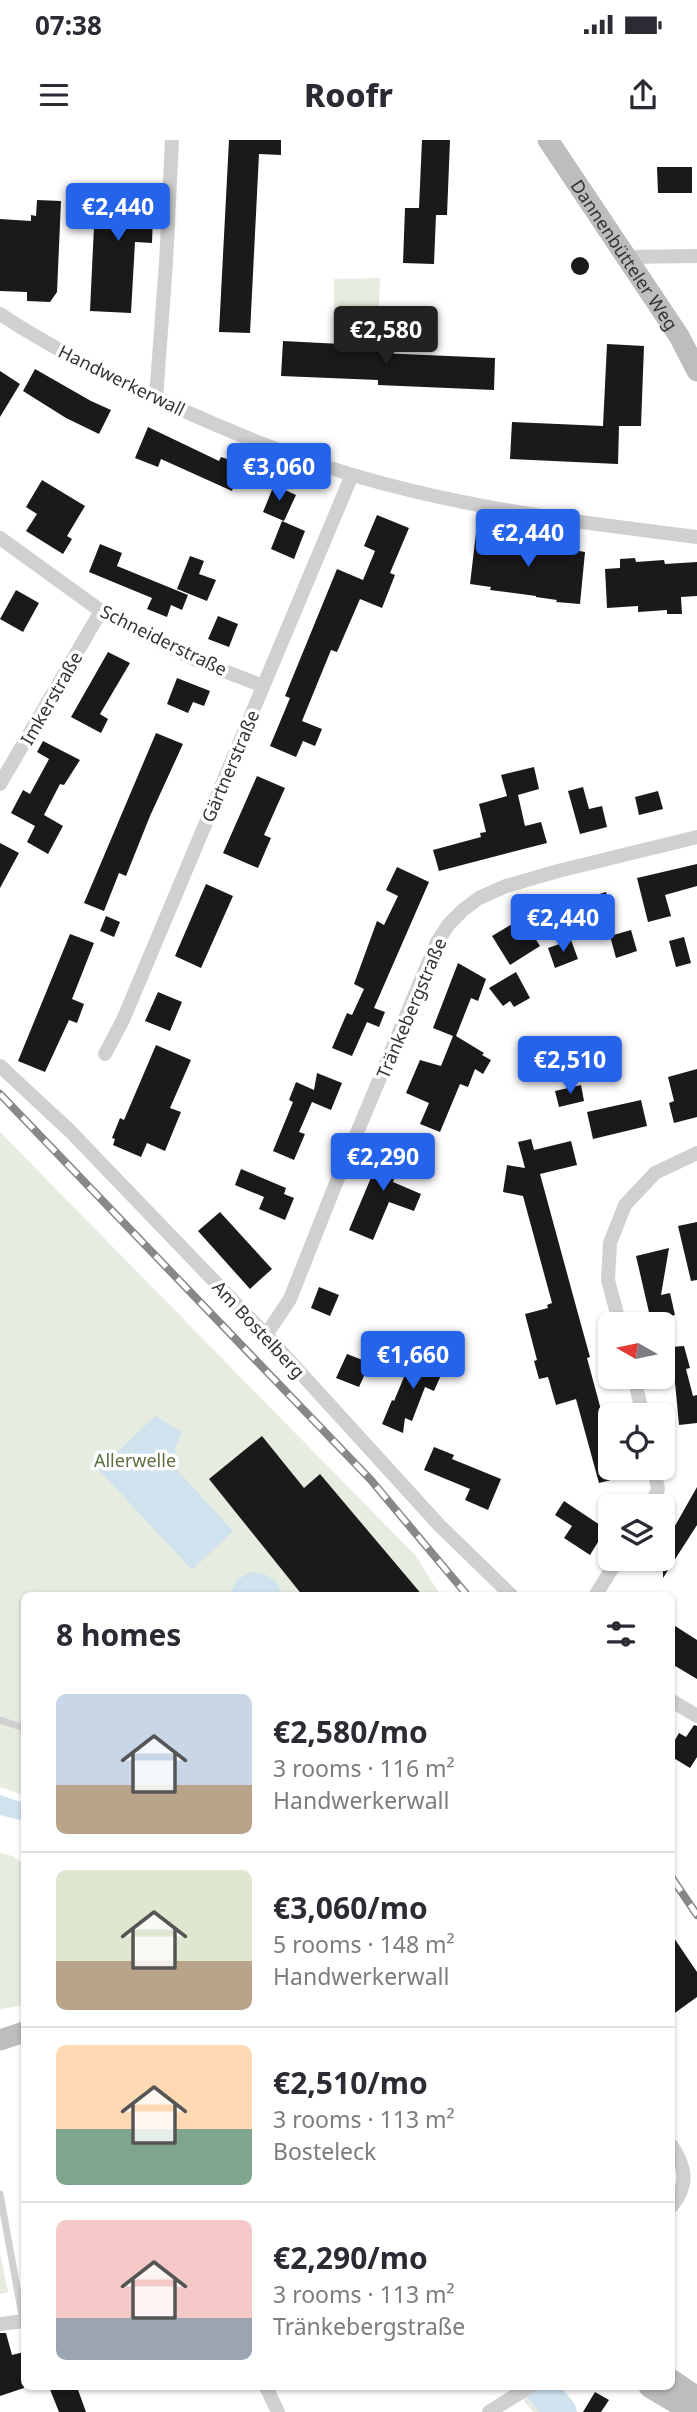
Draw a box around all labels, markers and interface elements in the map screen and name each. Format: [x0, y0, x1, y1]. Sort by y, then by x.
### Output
text: 07:38 [35, 7, 102, 43]
text: Roofr [304, 73, 393, 116]
icon: menu [35, 76, 73, 114]
icon: share [624, 76, 662, 114]
street label: Dannenbütteler Weg [566, 175, 684, 335]
pin: €2,440 [61, 183, 175, 243]
text: €2,440 [82, 190, 154, 222]
pin: €2,580 [329, 306, 443, 366]
text: €2,580 [350, 313, 422, 345]
street label: Handwerkerwall [55, 339, 189, 421]
pin: €3,060 [222, 444, 336, 503]
text: €3,060 [243, 450, 315, 482]
pin: €2,440 [471, 510, 585, 569]
text: €2,440 [492, 516, 564, 548]
street label: Schneiderstraße [97, 599, 231, 681]
street label: Imkerstraße [15, 647, 87, 749]
street label: Gärtnerstraße [196, 706, 264, 826]
pin: €2,440 [506, 894, 620, 954]
text: €2,440 [527, 901, 599, 933]
street label: Tränkebergstraße [371, 934, 451, 1082]
pin: €2,510 [513, 1037, 627, 1096]
text: €2,510 [534, 1043, 606, 1075]
pin: €2,290 [326, 1133, 440, 1193]
text: €2,290 [347, 1140, 419, 1172]
street label: Am Bostelberg [208, 1275, 310, 1383]
north arrow [598, 1312, 676, 1390]
map controls [598, 1312, 675, 1571]
pin: €1,660 [356, 1332, 470, 1391]
text: €1,660 [377, 1338, 449, 1370]
button: locate [598, 1403, 675, 1480]
park label: Allerwelle [94, 1448, 176, 1472]
button: layers [598, 1494, 675, 1571]
text: 8 homes [56, 1614, 181, 1655]
icon: filters [602, 1615, 640, 1653]
text: €2,580/mo [273, 1711, 428, 1752]
icon: home [112, 1722, 196, 1806]
text: 3 rooms · 116 m² [273, 1752, 455, 1784]
text: Handwerkerwall [273, 1784, 449, 1816]
text: €3,060/mo [273, 1887, 428, 1928]
icon: home [112, 1898, 196, 1982]
text: 5 rooms · 148 m² [273, 1928, 455, 1960]
text: Handwerkerwall [273, 1960, 449, 1992]
text: €2,510/mo [273, 2062, 428, 2103]
icon: home [112, 2073, 196, 2157]
text: 3 rooms · 113 m² [273, 2103, 455, 2135]
text: Bosteleck [273, 2135, 376, 2167]
text: €2,290/mo [273, 2237, 428, 2278]
icon: home [112, 2248, 196, 2332]
text: 3 rooms · 113 m² [273, 2278, 455, 2310]
text: Tränkebergstraße [273, 2310, 465, 2342]

